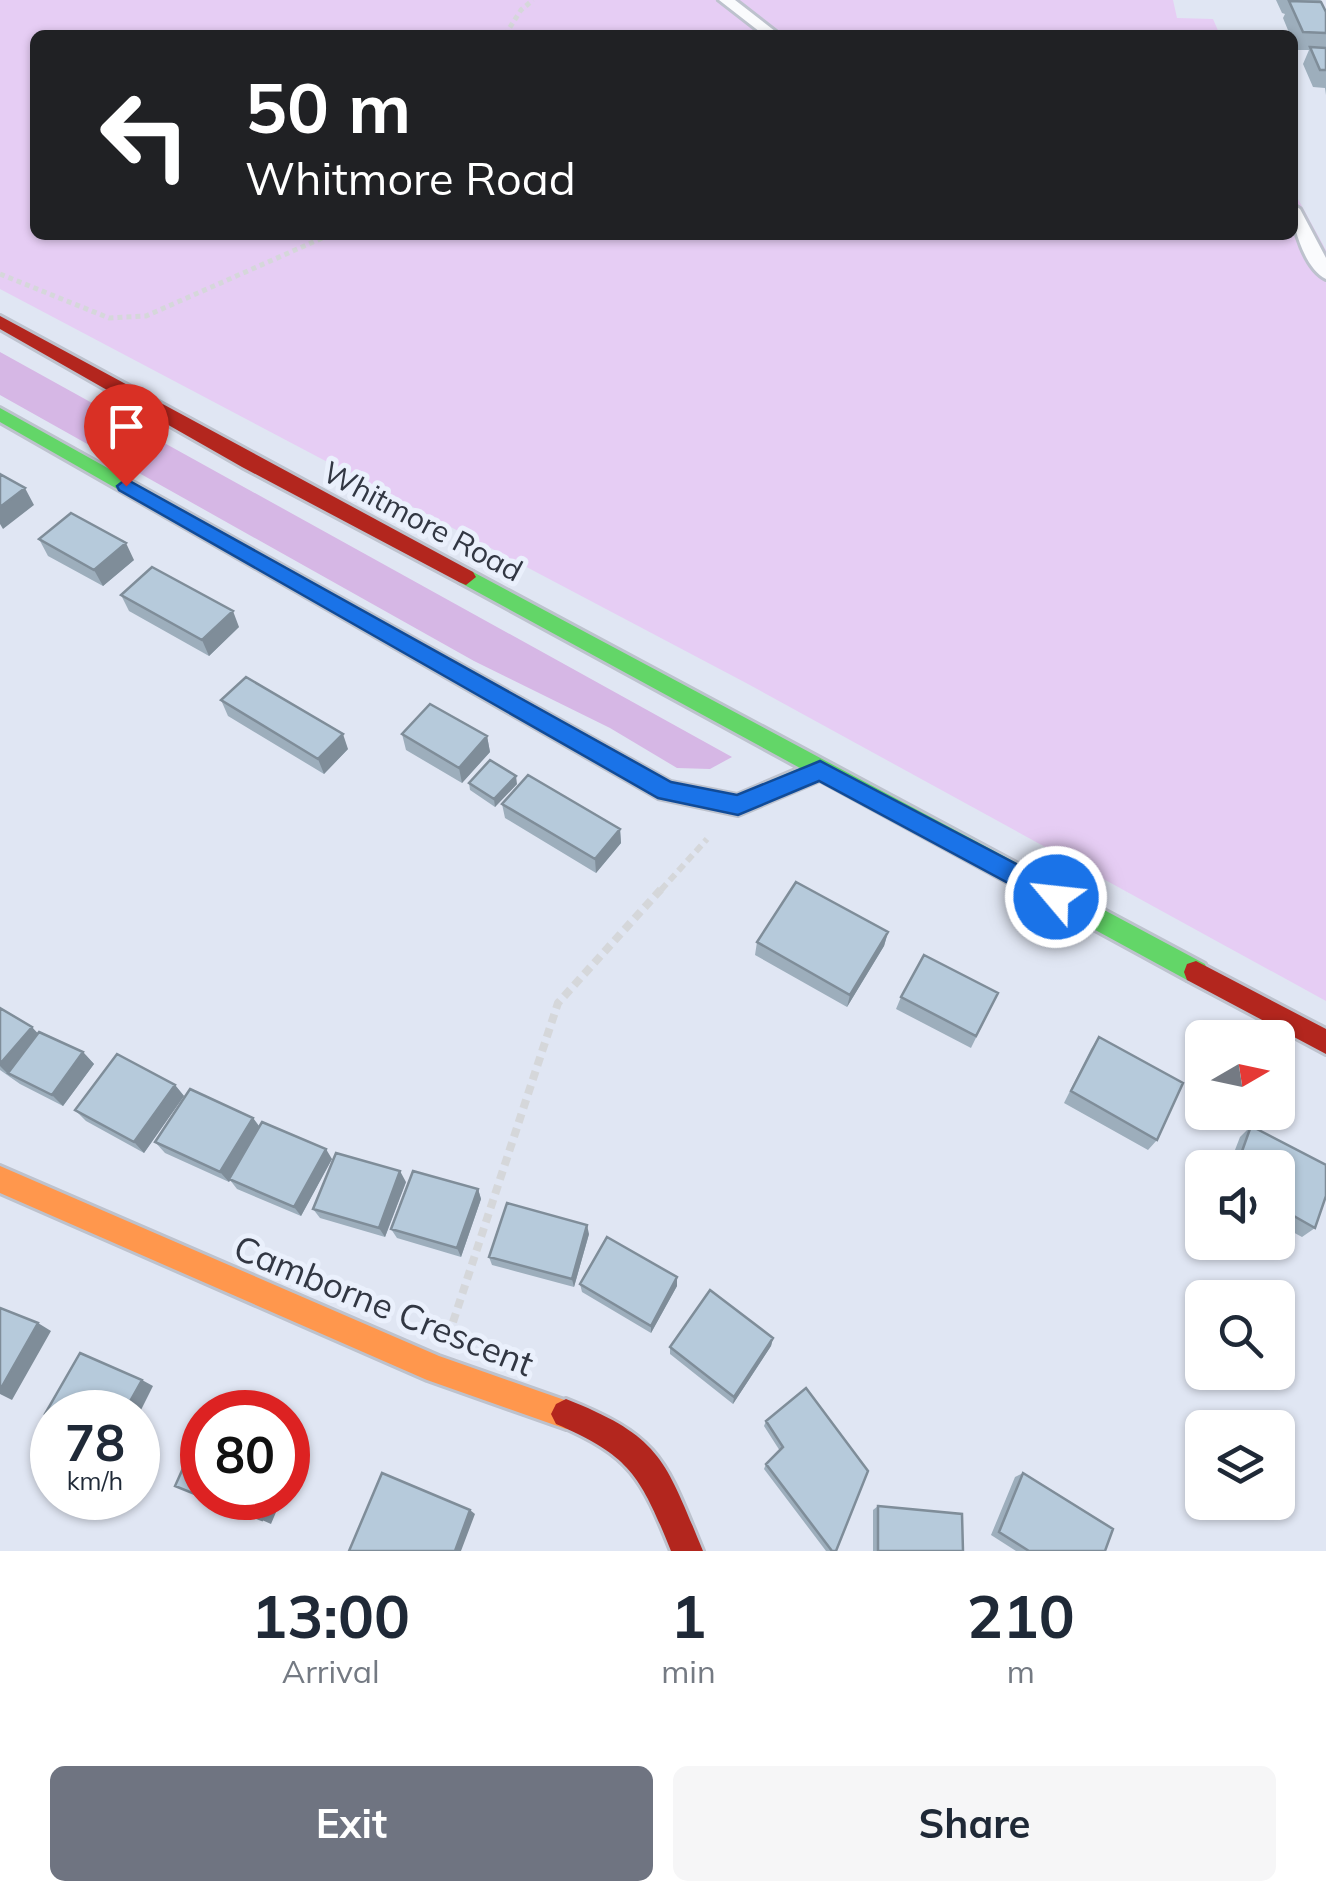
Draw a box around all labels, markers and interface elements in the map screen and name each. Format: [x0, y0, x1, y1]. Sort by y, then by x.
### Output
text: 50 m [245, 63, 411, 151]
icon: left [80, 70, 210, 200]
text: Whitmore Road [245, 150, 576, 206]
pin [84, 384, 169, 487]
icon: arrive [99, 399, 154, 454]
street label: Whitmore Road [317, 452, 529, 590]
position arrow [1004, 845, 1108, 949]
north arrow [1185, 1020, 1295, 1130]
map controls [1185, 1020, 1295, 1520]
button: sound [1185, 1150, 1295, 1260]
street label: Camborne Crescent [228, 1225, 540, 1385]
button: search [1185, 1280, 1295, 1390]
speed limit sign: 80 [180, 1390, 310, 1520]
button: layers [1185, 1410, 1295, 1520]
text: 78 [65, 1411, 125, 1474]
text: km/h [67, 1465, 123, 1496]
text: 13:00 [251, 1578, 410, 1653]
text: 1 [670, 1578, 706, 1653]
text: 210 [967, 1578, 1075, 1653]
text: Arrival [282, 1651, 380, 1691]
text: min [661, 1651, 716, 1691]
text: m [1007, 1651, 1035, 1691]
button: Exit [50, 1766, 653, 1881]
button: Share [673, 1766, 1276, 1881]

